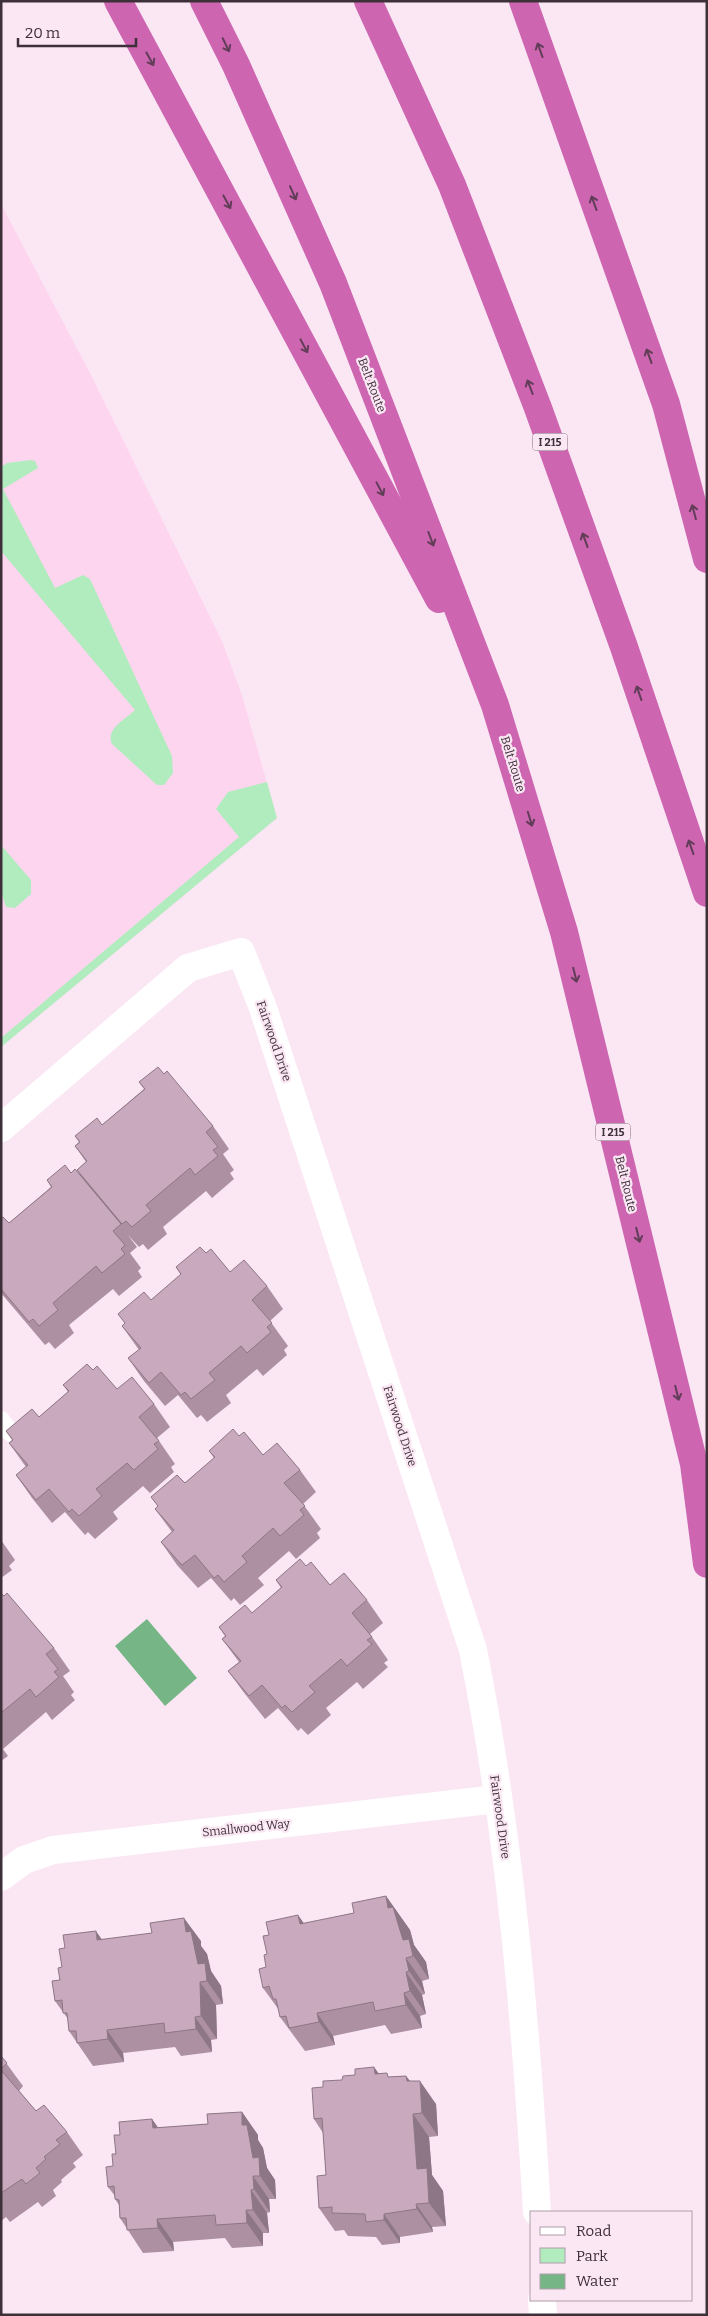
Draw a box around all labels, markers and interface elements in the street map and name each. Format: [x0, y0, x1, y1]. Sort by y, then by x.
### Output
scale bar [18, 15, 135, 47]
text: 20 m [25, 24, 61, 42]
one-way arrow [221, 37, 231, 52]
one-way arrow [535, 43, 544, 58]
one-way arrow [145, 52, 155, 66]
one-way arrow [288, 185, 298, 200]
one-way arrow [222, 195, 232, 210]
one-way arrow [589, 195, 599, 211]
one-way arrow [299, 338, 309, 353]
one-way arrow [644, 349, 653, 365]
street label: Belt Route [355, 356, 389, 414]
one-way arrow [525, 380, 534, 395]
road number: I 215 [532, 434, 568, 451]
one-way arrow [376, 481, 385, 496]
one-way arrow [689, 505, 699, 521]
one-way arrow [428, 531, 437, 546]
one-way arrow [580, 533, 589, 548]
one-way arrow [634, 686, 643, 701]
street label: Belt Route [498, 735, 528, 793]
one-way arrow [526, 810, 535, 826]
one-way arrow [686, 840, 695, 855]
one-way arrow [571, 966, 580, 982]
street label: Fairwood Drive [254, 999, 294, 1083]
road number: I 215 [596, 1124, 630, 1140]
street label: Belt Route [612, 1155, 640, 1213]
one-way arrow [634, 1226, 643, 1242]
street label: Fairwood Drive [380, 1384, 420, 1468]
one-way arrow [673, 1384, 682, 1400]
street label: Fairwood Drive [487, 1774, 513, 1860]
street label: Smallwood Way [201, 1816, 291, 1840]
legend [530, 2211, 693, 2301]
text: Road [576, 2222, 611, 2240]
text: Park [576, 2247, 608, 2265]
text: Water [576, 2272, 619, 2290]

